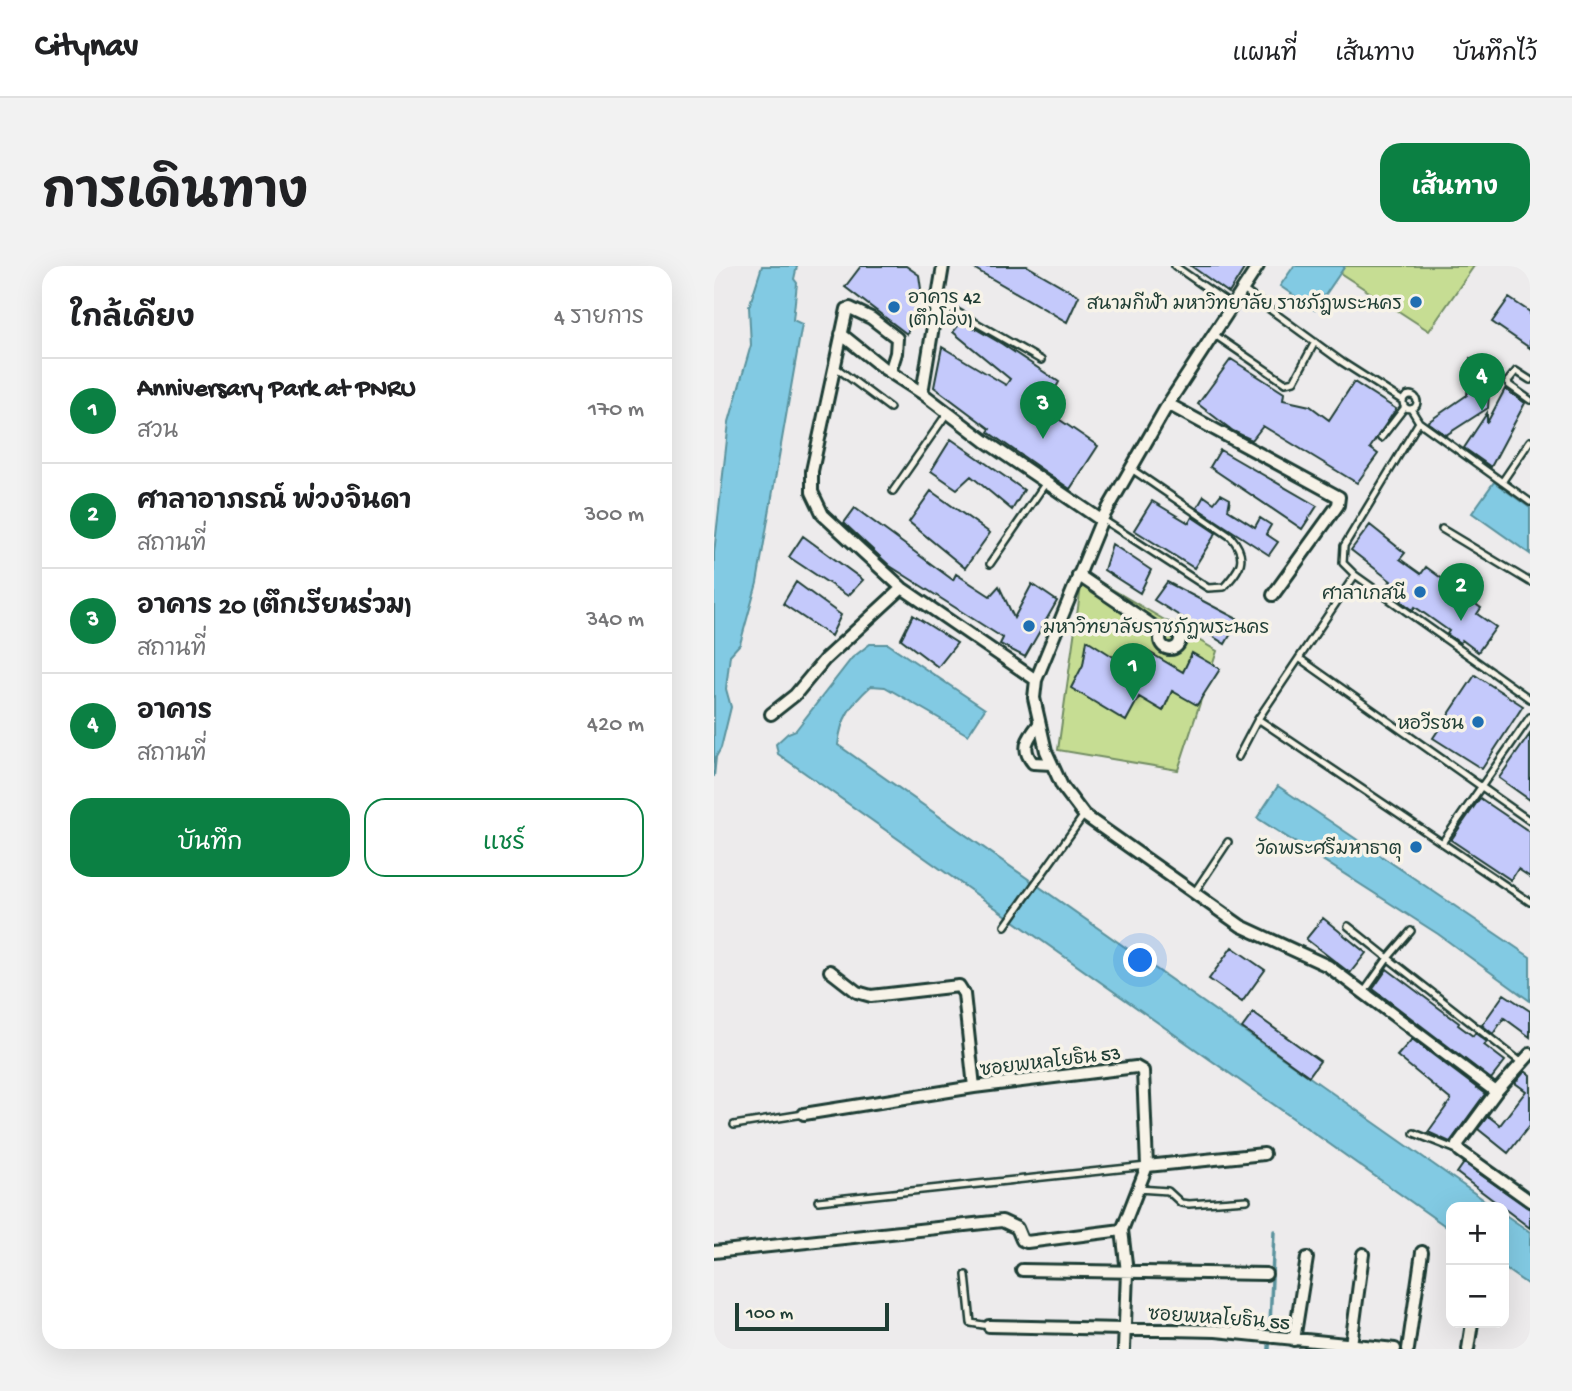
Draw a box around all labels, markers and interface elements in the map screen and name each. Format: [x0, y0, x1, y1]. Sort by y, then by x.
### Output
text: Citynav [35, 29, 138, 67]
text: แผนที่ [1232, 41, 1297, 70]
text: เส้นทาง [1335, 41, 1415, 70]
text: บันทึกไว้ [1453, 41, 1537, 70]
button: เส้นทาง [1380, 143, 1530, 222]
text: การเดินทาง [42, 168, 308, 226]
place label: อาคาร 42 (ตึกโอ่ง) [908, 288, 981, 333]
place label: สนามกีฬา มหาวิทยาลัย ราชภัฎพระนคร [1087, 291, 1402, 317]
marker: สนามกีฬา มหาวิทยาลัย ราชภัฎพระนคร [1408, 294, 1424, 310]
marker: อาคาร 42 (ตึกโอ่ง) [886, 299, 902, 315]
text: ใกล้เคียง [70, 303, 195, 338]
text: 4 รายการ [554, 305, 644, 332]
pin: 4 [1459, 353, 1505, 411]
text: Anniversary Park at PNRU [137, 375, 416, 406]
pin: 3 [1020, 381, 1066, 439]
text: 1 [88, 397, 98, 424]
text: 170 m [588, 397, 644, 424]
text: สวน [137, 419, 178, 446]
text: ศาลาอาภรณ์ พ่วงจินดา [137, 488, 411, 519]
text: 2 [87, 502, 99, 529]
text: 300 m [584, 502, 644, 529]
text: สถานที่ [137, 532, 206, 559]
pin: 2 [1438, 563, 1484, 621]
place label: ศาลาเกสนี [1322, 581, 1406, 607]
marker: ศาลาเกสนี [1412, 584, 1428, 600]
text: อาคาร 20 (ตึกเรียนร่วม) [137, 593, 412, 624]
text: 3 [87, 607, 99, 634]
text: 340 m [586, 607, 644, 634]
place label: มหาวิทยาลัยราชภัฏพระนคร [1043, 616, 1269, 641]
marker: มหาวิทยาลัยราชภัฏพระนคร [1021, 618, 1037, 634]
text: สถานที่ [137, 637, 206, 664]
pin: 1 [1110, 643, 1156, 701]
text: อาคาร [137, 698, 212, 729]
place label: หอวีรชน [1398, 711, 1464, 737]
text: 4 [88, 712, 98, 739]
text: 420 m [587, 712, 644, 739]
marker: หอวีรชน [1470, 714, 1486, 730]
text: สถานที่ [137, 742, 206, 769]
button: บันทึก [70, 798, 350, 877]
button: แชร์ [364, 798, 644, 877]
place label: วัดพระศรีมหาธาตุ [1256, 836, 1402, 862]
marker: วัดพระศรีมหาธาตุ [1408, 839, 1424, 855]
your location [1123, 943, 1157, 977]
street label: ซอยพหลโยธิน 53 [978, 1039, 1122, 1084]
map controls [1446, 1202, 1509, 1328]
button: + [1446, 1202, 1509, 1265]
button: − [1446, 1265, 1509, 1328]
scale bar [735, 1300, 889, 1332]
street label: ซอยพหลโยธิน 55 [1147, 1300, 1291, 1337]
text: 100 m [746, 1303, 793, 1326]

